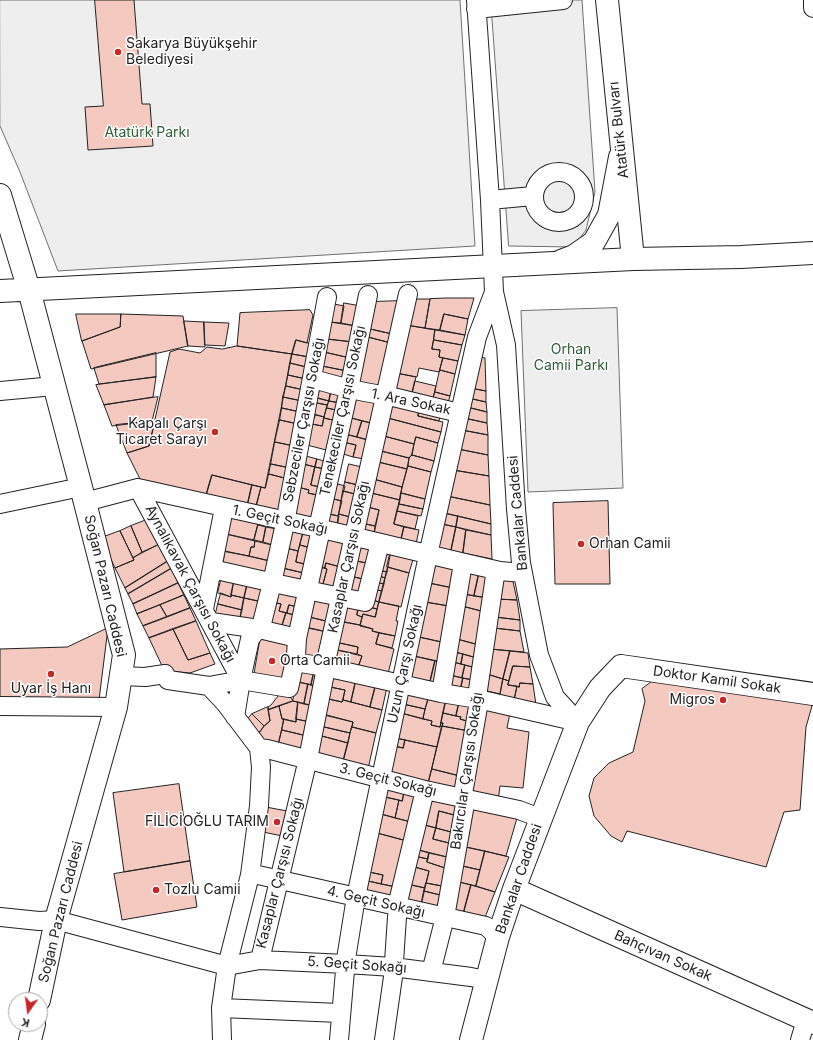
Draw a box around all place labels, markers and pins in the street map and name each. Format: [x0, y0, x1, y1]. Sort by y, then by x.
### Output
place label: Sakarya Büyükşehir Belediyesi [126, 36, 257, 68]
marker: Sakarya Büyükşehir Belediyesi [113, 47, 123, 57]
place label: Kapalı Çarşı Ticaret Sarayı [116, 416, 207, 448]
marker: Kapalı Çarşı Ticaret Sarayı [210, 427, 220, 437]
place label: Orhan Camii [589, 536, 671, 552]
marker: Orhan Camii [576, 539, 586, 549]
place label: Orta Camii [280, 653, 350, 669]
marker: Orta Camii [267, 656, 277, 666]
marker: Uyar İş Hanı [46, 669, 56, 679]
place label: Uyar İş Hanı [11, 681, 91, 697]
place label: Migros [670, 692, 715, 708]
marker: Migros [718, 695, 728, 705]
place label: FİLİCİOĞLU TARIM [145, 814, 269, 830]
marker: FİLİCİOĞLU TARIM [272, 817, 282, 827]
place label: Tozlu Camii [164, 882, 241, 898]
marker: Tozlu Camii [151, 885, 161, 895]

